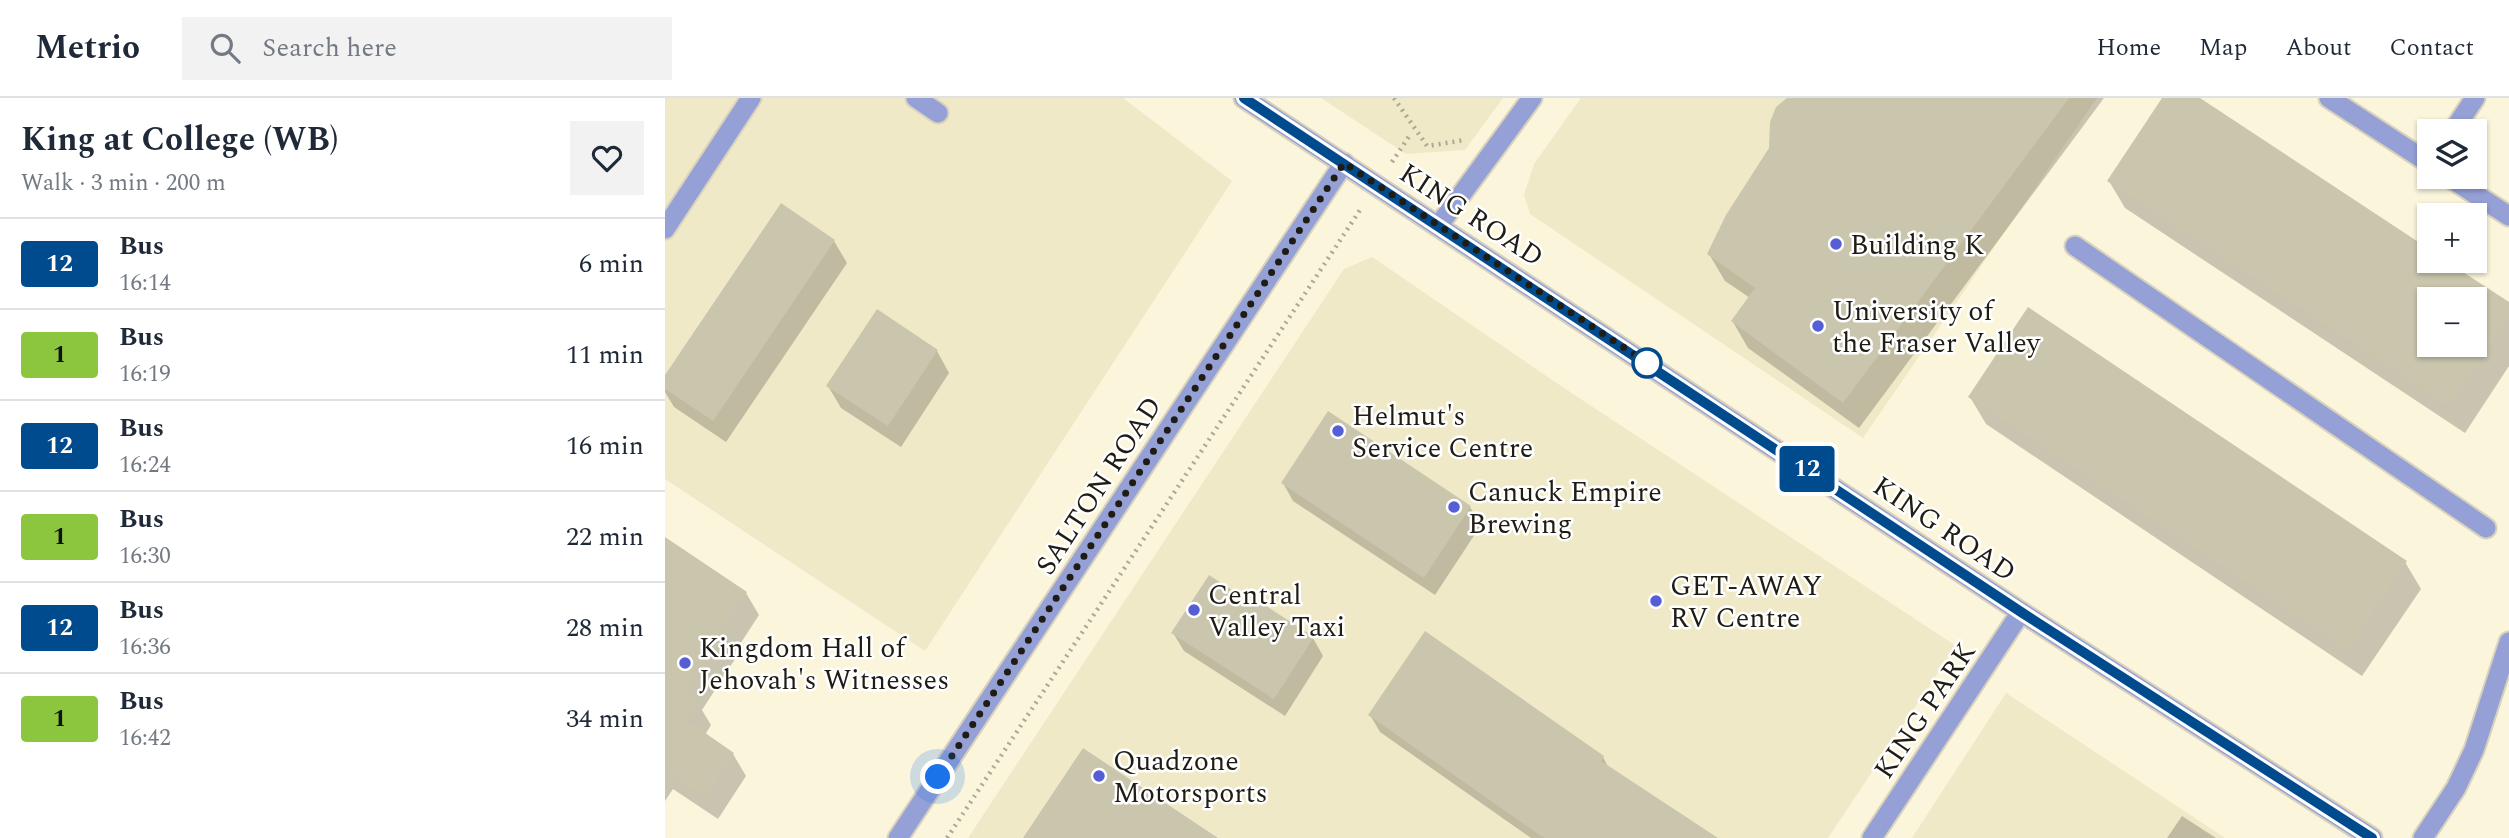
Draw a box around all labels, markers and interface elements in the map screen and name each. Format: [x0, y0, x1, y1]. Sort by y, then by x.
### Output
search box [182, 17, 672, 80]
text: Metrio [35, 23, 140, 73]
text: Search here [262, 28, 397, 68]
icon: search [206, 29, 244, 67]
text: Home [2096, 30, 2161, 66]
text: Map [2199, 30, 2247, 66]
text: About [2285, 30, 2351, 66]
text: Contact [2389, 30, 2474, 66]
text: King at College (WB) [21, 115, 338, 165]
map controls [2417, 119, 2487, 357]
button: layers [2417, 119, 2487, 189]
button: heart [570, 121, 644, 195]
street label: KING ROAD [1390, 152, 1552, 278]
text: Walk · 3 min · 200 m [21, 166, 226, 201]
button: + [2417, 203, 2487, 273]
place label: Building K [1850, 224, 1984, 267]
text: Bus [119, 226, 164, 266]
marker: Building K [1828, 236, 1844, 252]
text: 6 min [579, 244, 644, 284]
text: 12 [46, 246, 73, 282]
text: 16:14 [119, 266, 171, 301]
button: − [2417, 287, 2487, 357]
place label: University of the Fraser Valley [1832, 290, 2042, 365]
text: Bus [119, 317, 164, 357]
marker: University of the Fraser Valley [1810, 318, 1826, 334]
text: 11 min [566, 335, 644, 375]
text: 1 [53, 337, 66, 373]
unlabelled marker [1632, 348, 1662, 378]
text: 16:19 [119, 357, 171, 392]
street label: SALTON ROAD [1025, 388, 1173, 584]
place label: Helmut's Service Centre [1352, 395, 1533, 470]
text: Bus [119, 408, 164, 448]
marker: Helmut's Service Centre [1330, 423, 1346, 439]
text: 16 min [566, 426, 644, 466]
text: 12 [46, 428, 73, 464]
line badge: 12 [1775, 446, 1839, 492]
text: 16:24 [119, 448, 171, 483]
text: 12 [1794, 451, 1820, 487]
street label: KING ROAD [1864, 465, 2025, 593]
place label: Canuck Empire Brewing [1468, 471, 1662, 546]
text: Bus [119, 499, 164, 539]
marker: Canuck Empire Brewing [1446, 499, 1462, 515]
text: 22 min [566, 517, 644, 557]
text: 1 [53, 519, 66, 555]
text: 16:30 [119, 539, 171, 574]
place label: GET-AWAY RV Centre [1670, 565, 1822, 640]
place label: Central Valley Taxi [1208, 574, 1345, 649]
text: Bus [119, 590, 164, 630]
marker: GET-AWAY RV Centre [1648, 593, 1664, 609]
marker: Central Valley Taxi [1186, 602, 1202, 618]
text: 28 min [566, 608, 644, 648]
text: 12 [46, 610, 73, 646]
place label: Kingdom Hall of Jehovah's Witnesses [699, 627, 949, 702]
text: 16:36 [119, 630, 171, 665]
street label: KING PARK [1863, 634, 1987, 788]
marker: Kingdom Hall of Jehovah's Witnesses [677, 655, 693, 671]
text: Bus [119, 681, 164, 721]
text: 34 min [566, 699, 644, 739]
text: 1 [53, 701, 66, 737]
text: 16:42 [119, 721, 171, 756]
place label: Quadzone Motorsports [1113, 740, 1267, 815]
your location [920, 759, 955, 794]
marker: Quadzone Motorsports [1091, 768, 1107, 784]

